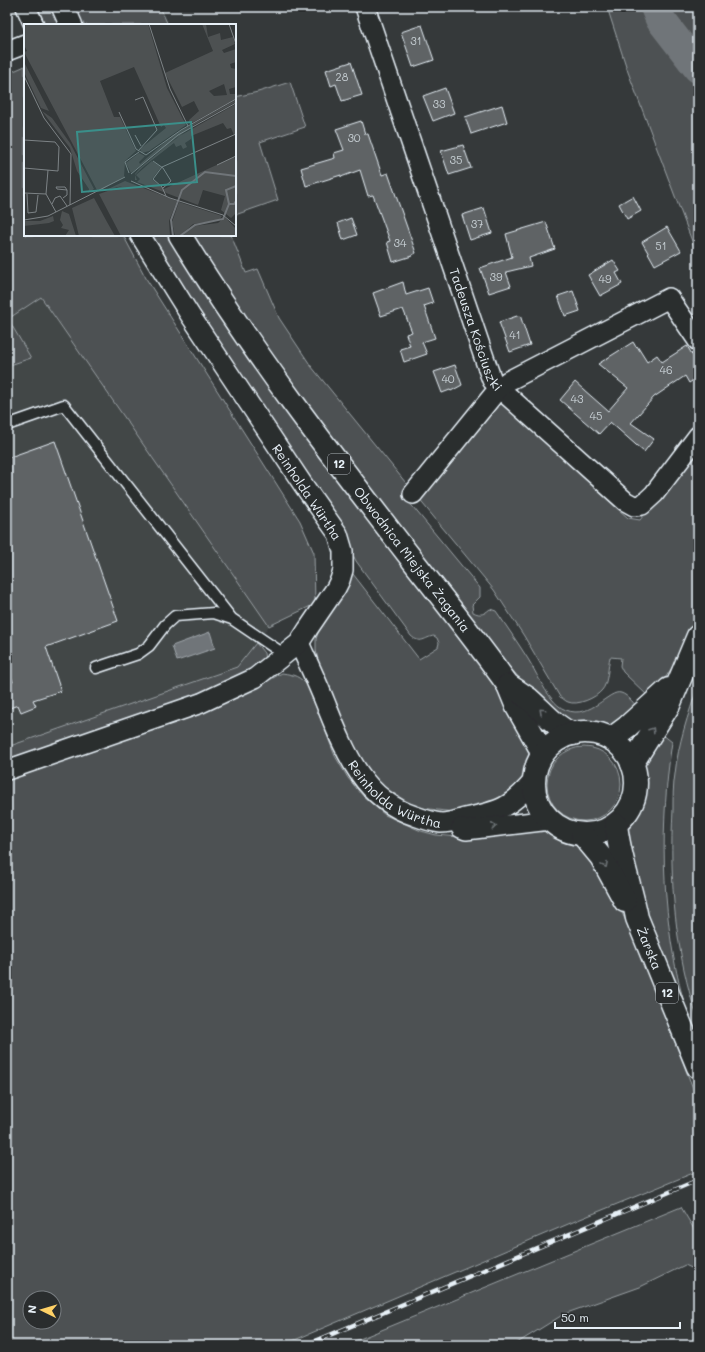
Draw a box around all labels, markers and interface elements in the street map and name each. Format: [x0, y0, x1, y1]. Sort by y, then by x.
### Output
inset map [24, 24, 236, 236]
house number: 31 [410, 33, 422, 48]
house number: 28 [336, 69, 349, 84]
house number: 33 [433, 96, 446, 111]
house number: 30 [347, 130, 361, 145]
house number: 35 [450, 152, 462, 167]
house number: 37 [471, 216, 483, 231]
house number: 34 [394, 235, 407, 250]
house number: 51 [655, 238, 667, 253]
street label: Tadeusza Kościuszki [446, 266, 507, 394]
house number: 39 [490, 269, 503, 284]
house number: 49 [599, 271, 612, 286]
house number: 41 [509, 327, 521, 342]
house number: 46 [659, 362, 673, 377]
house number: 40 [441, 371, 455, 386]
house number: 43 [571, 391, 584, 406]
house number: 45 [590, 408, 602, 423]
street label: Reinholda Würtha [269, 440, 346, 543]
road number: 12 [328, 454, 350, 474]
street label: Obwodnica Miejska Żagania [351, 483, 474, 635]
one-way arrow [539, 709, 546, 716]
one-way arrow [647, 728, 654, 735]
street label: Reinholda Würtha [345, 757, 443, 831]
one-way arrow [491, 822, 497, 831]
one-way arrow [601, 861, 608, 868]
street label: Żarska [633, 924, 666, 972]
road number: 12 [656, 983, 678, 1003]
north arrow [22, 1290, 62, 1330]
text: N [24, 1304, 39, 1314]
scale bar [555, 1304, 680, 1330]
text: 50 m [561, 1309, 589, 1325]

